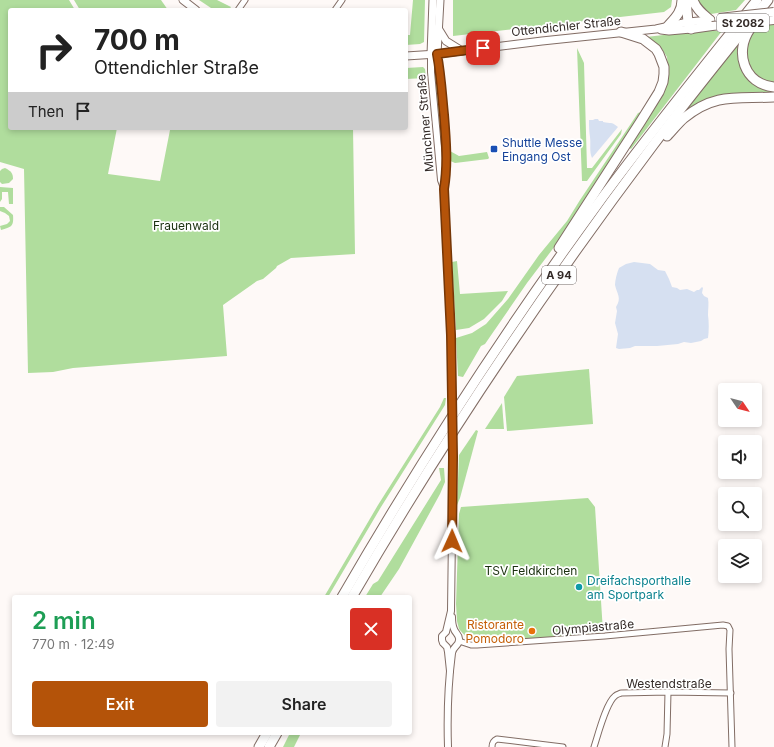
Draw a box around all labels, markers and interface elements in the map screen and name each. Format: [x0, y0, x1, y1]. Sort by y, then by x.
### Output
street label: Ottendichler Straße [511, 13, 621, 39]
road number: St 2082 [717, 14, 769, 32]
text: 700 m [94, 23, 180, 57]
icon: right [28, 24, 80, 76]
pin [466, 31, 500, 65]
icon: arrive [472, 37, 494, 59]
text: Ottendichler Straße [94, 57, 259, 78]
street label: Münchner Straße [413, 73, 437, 173]
icon: arrive [72, 100, 94, 122]
text: Then [28, 102, 64, 121]
place label: Shuttle Messe Eingang Ost [502, 135, 582, 164]
marker: Shuttle Messe Eingang Ost [489, 144, 499, 154]
park label: Frauenwald [153, 218, 219, 233]
road number: A 94 [542, 266, 576, 284]
north arrow [718, 383, 762, 427]
map controls [718, 383, 762, 583]
button: sound [718, 435, 762, 479]
button: search [718, 487, 762, 531]
position arrow [431, 520, 473, 562]
button: layers [718, 539, 762, 583]
park label: TSV Feldkirchen [485, 563, 577, 578]
place label: Dreifachsporthalle am Sportpark [587, 573, 691, 602]
marker: Dreifachsporthalle am Sportpark [574, 582, 584, 592]
text: 2 min [32, 606, 96, 635]
button: close [350, 608, 392, 650]
street label: Olympiastraße [551, 616, 635, 638]
place label: Ristorante Pomodoro [465, 617, 524, 646]
marker: Ristorante Pomodoro [527, 626, 537, 636]
text: 770 m · 12:49 [32, 636, 115, 652]
street label: Westendstraße [626, 676, 712, 691]
button: Exit [32, 681, 208, 727]
button: Share [216, 681, 392, 727]

